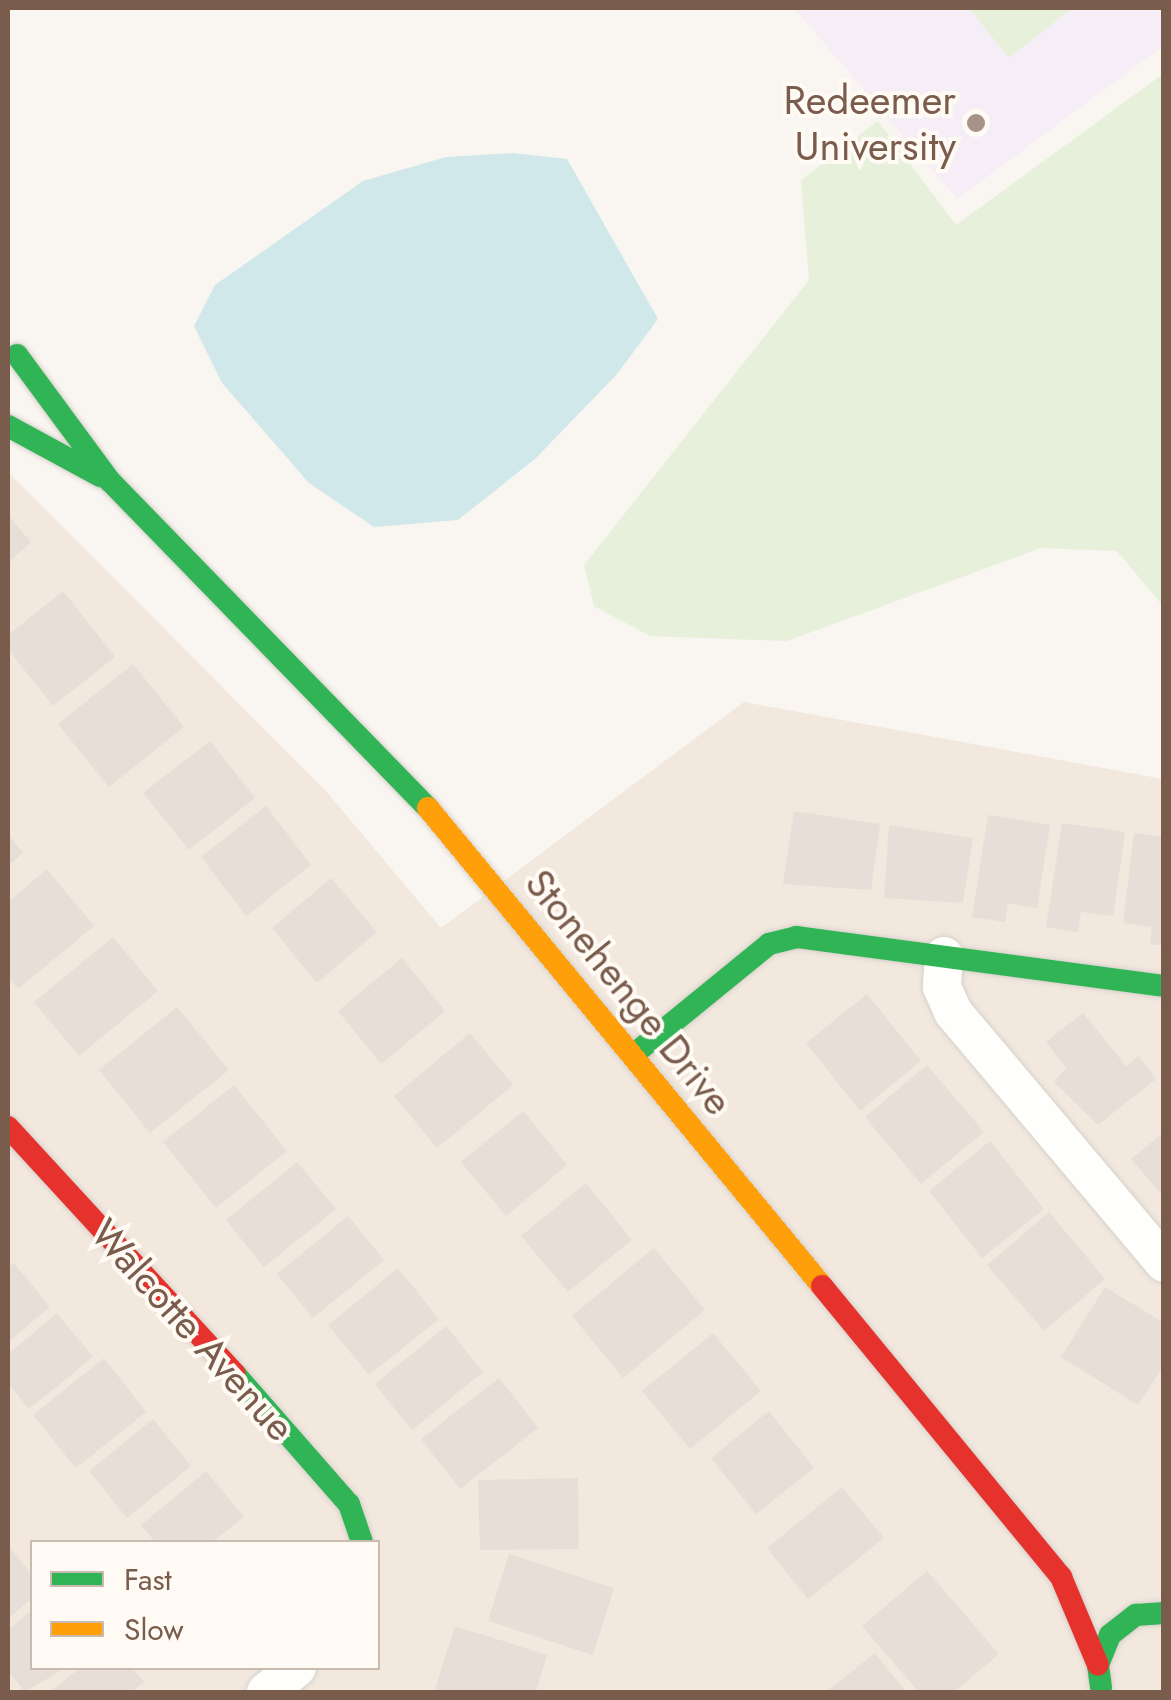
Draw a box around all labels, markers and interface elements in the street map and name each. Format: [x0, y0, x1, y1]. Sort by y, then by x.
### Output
place label: Redeemer University [783, 76, 956, 170]
marker: Redeemer University [965, 112, 987, 134]
street label: Stonehenge Drive [515, 860, 743, 1124]
street label: Walcotte Avenue [81, 1209, 305, 1451]
legend [30, 1540, 380, 1670]
text: Fast [124, 1558, 172, 1601]
text: Slow [124, 1608, 184, 1651]

